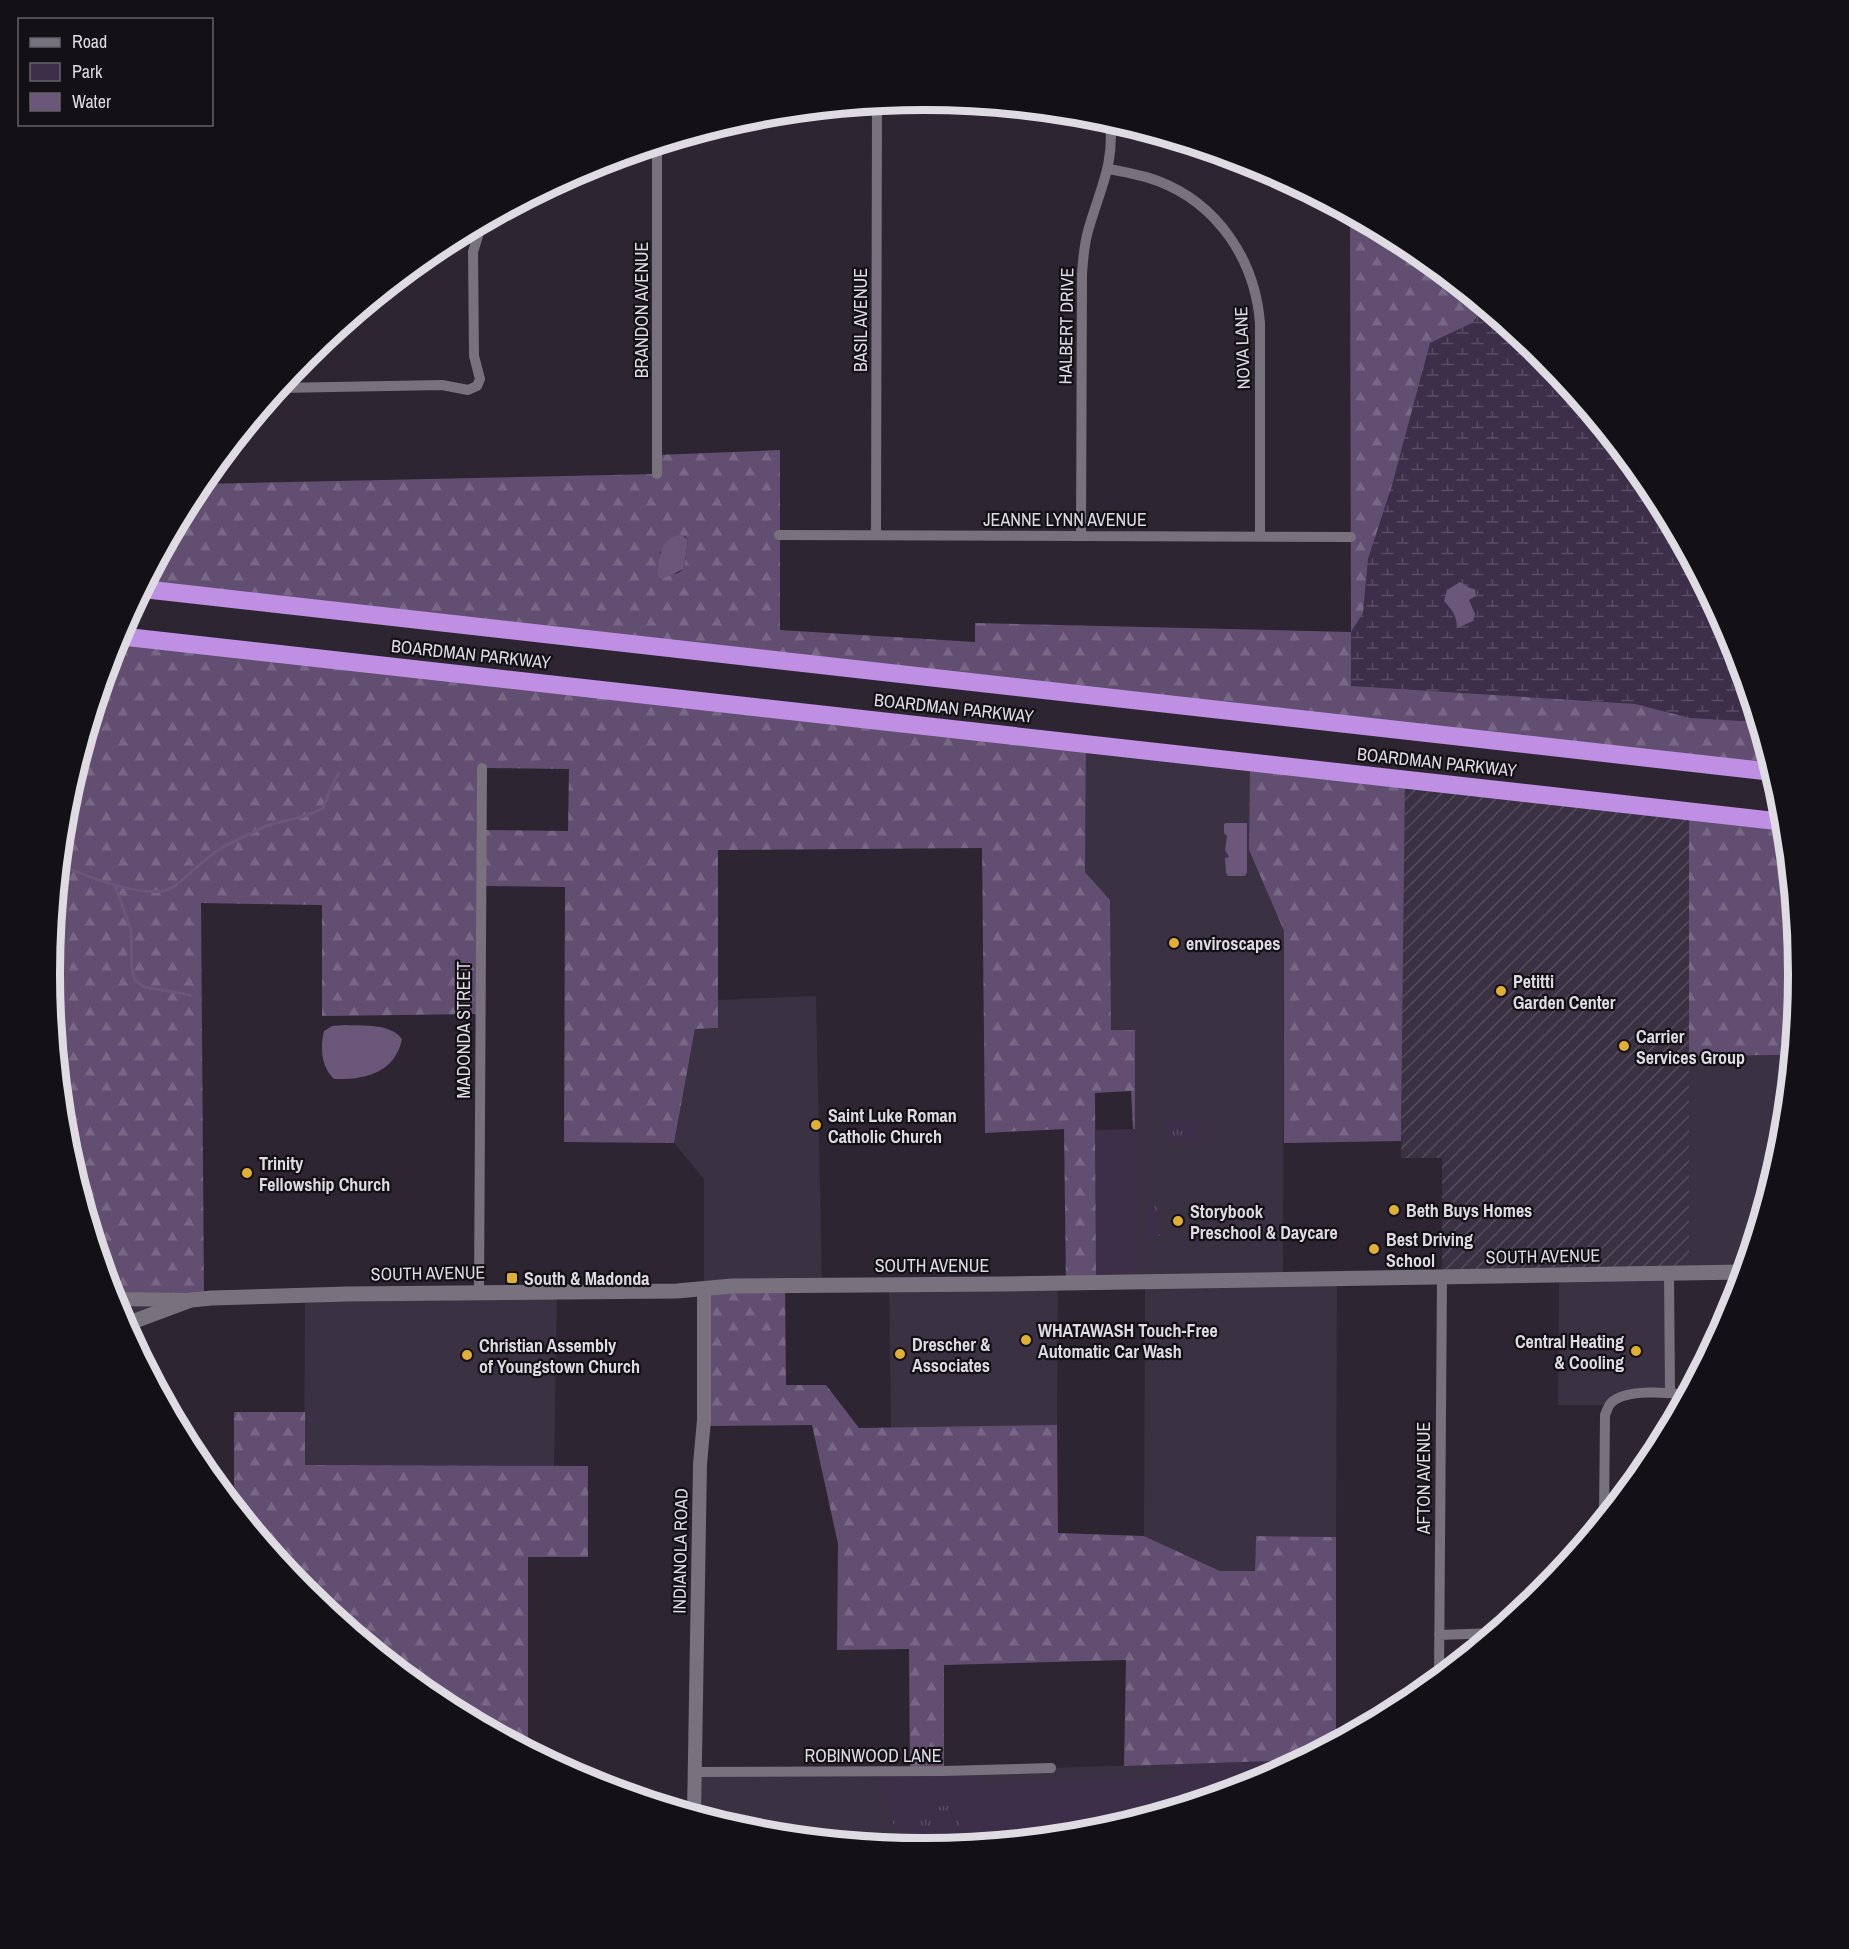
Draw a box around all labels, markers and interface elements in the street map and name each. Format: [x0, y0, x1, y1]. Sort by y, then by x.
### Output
legend [18, 18, 213, 126]
text: Road [72, 29, 107, 54]
text: Park [72, 59, 103, 84]
text: Water [72, 89, 111, 114]
street label: BRANDON AVENUE [629, 242, 654, 378]
street label: HALBERT DRIVE [1052, 267, 1080, 385]
street label: BASIL AVENUE [848, 268, 873, 372]
street label: NOVA LANE [1228, 306, 1256, 390]
street label: JEANNE LYNN AVENUE [983, 507, 1147, 532]
street label: BOARDMAN PARKWAY [390, 633, 552, 675]
street label: BOARDMAN PARKWAY [873, 687, 1035, 729]
street label: BOARDMAN PARKWAY [1356, 741, 1518, 783]
place label: enviroscapes [1186, 931, 1280, 956]
marker: enviroscapes [1167, 936, 1181, 950]
street label: MADONDA STREET [451, 962, 476, 1098]
place label: Petitti Garden Center [1513, 969, 1616, 1015]
marker: Petitti Garden Center [1494, 984, 1508, 998]
place label: Carrier Services Group [1636, 1024, 1745, 1070]
marker: Carrier Services Group [1617, 1039, 1631, 1053]
place label: Saint Luke Roman Catholic Church [828, 1103, 957, 1149]
marker: Saint Luke Roman Catholic Church [809, 1118, 823, 1132]
place label: Trinity Fellowship Church [259, 1151, 390, 1197]
marker: Trinity Fellowship Church [240, 1166, 254, 1180]
place label: Beth Buys Homes [1406, 1198, 1532, 1223]
place label: Storybook Preschool & Daycare [1190, 1199, 1338, 1245]
marker: Beth Buys Homes [1387, 1203, 1401, 1217]
marker: Storybook Preschool & Daycare [1171, 1214, 1185, 1228]
place label: Best Driving School [1386, 1227, 1473, 1273]
marker: Best Driving School [1367, 1242, 1381, 1256]
street label: SOUTH AVENUE [1486, 1243, 1600, 1269]
street label: SOUTH AVENUE [875, 1253, 989, 1278]
street label: SOUTH AVENUE [371, 1260, 485, 1286]
place label: South & Madonda [524, 1266, 650, 1291]
marker: South & Madonda [505, 1271, 519, 1285]
place label: WHATAWASH Touch-Free Automatic Car Wash [1038, 1318, 1218, 1364]
place label: Central Heating & Cooling [1515, 1329, 1624, 1375]
place label: Drescher & Associates [912, 1332, 991, 1378]
place label: Christian Assembly of Youngstown Church [479, 1333, 640, 1379]
marker: WHATAWASH Touch-Free Automatic Car Wash [1019, 1333, 1033, 1347]
marker: Central Heating & Cooling [1629, 1344, 1643, 1358]
marker: Drescher & Associates [893, 1347, 907, 1361]
marker: Christian Assembly of Youngstown Church [460, 1348, 474, 1362]
street label: AFTON AVENUE [1411, 1422, 1436, 1535]
street label: INDIANOLA ROAD [666, 1488, 694, 1614]
street label: ROBINWOOD LANE [805, 1743, 941, 1768]

